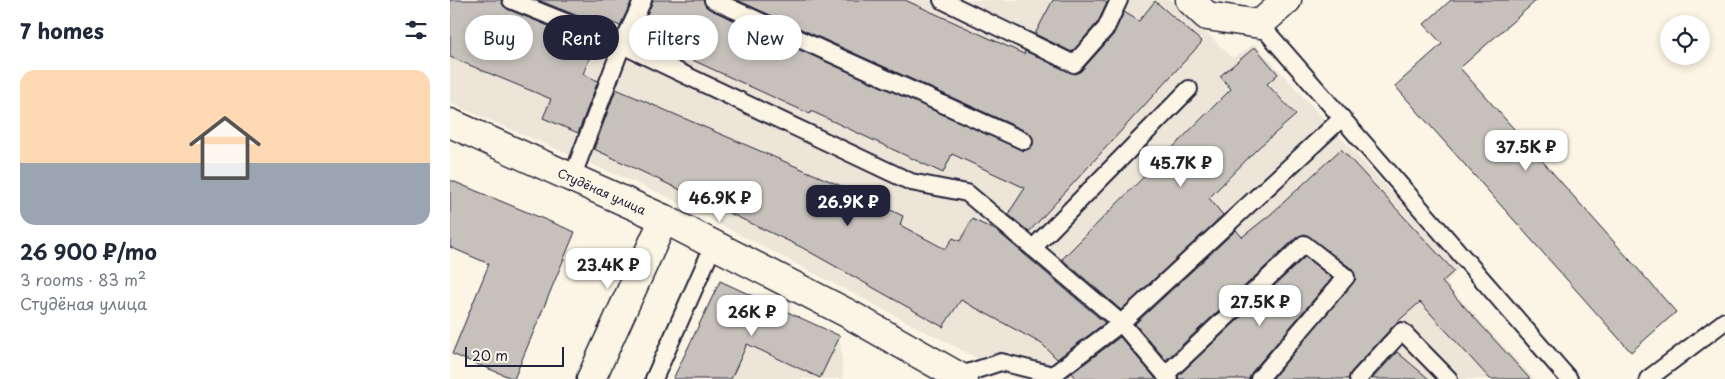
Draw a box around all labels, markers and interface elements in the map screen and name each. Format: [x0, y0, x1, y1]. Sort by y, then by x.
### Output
text: 7 homes [20, 14, 104, 46]
chip: Buy [465, 15, 533, 60]
chip: Rent [543, 15, 619, 60]
chip: Filters [629, 15, 718, 60]
chip: New [728, 15, 802, 60]
map controls [1660, 15, 1710, 65]
button: locate [1660, 15, 1710, 65]
icon: filters [402, 16, 430, 44]
icon: home [180, 103, 270, 193]
pin: 37.5K ₽ [1480, 130, 1572, 172]
text: 37.5K ₽ [1496, 134, 1556, 158]
pin: 45.7K ₽ [1135, 146, 1227, 188]
text: 45.7K ₽ [1150, 150, 1212, 174]
street label: Студёная улица [555, 163, 650, 219]
pin: 46.9K ₽ [674, 180, 766, 223]
pin: 26.9K ₽ [802, 184, 894, 227]
text: 46.9K ₽ [689, 185, 751, 209]
text: 26.9K ₽ [817, 189, 879, 213]
text: 26 900 ₽/mo [20, 235, 157, 267]
pin: 23.4K ₽ [562, 248, 654, 290]
text: 23.4K ₽ [577, 252, 639, 276]
text: 3 rooms · 83 m² [20, 267, 146, 291]
pin: 27.5K ₽ [1214, 284, 1306, 327]
text: 27.5K ₽ [1230, 289, 1290, 313]
text: Студёная улица [20, 291, 147, 315]
pin: 26K ₽ [717, 294, 787, 337]
text: 26K ₽ [728, 299, 776, 323]
scale bar [465, 344, 564, 367]
text: 20 m [472, 345, 508, 366]

